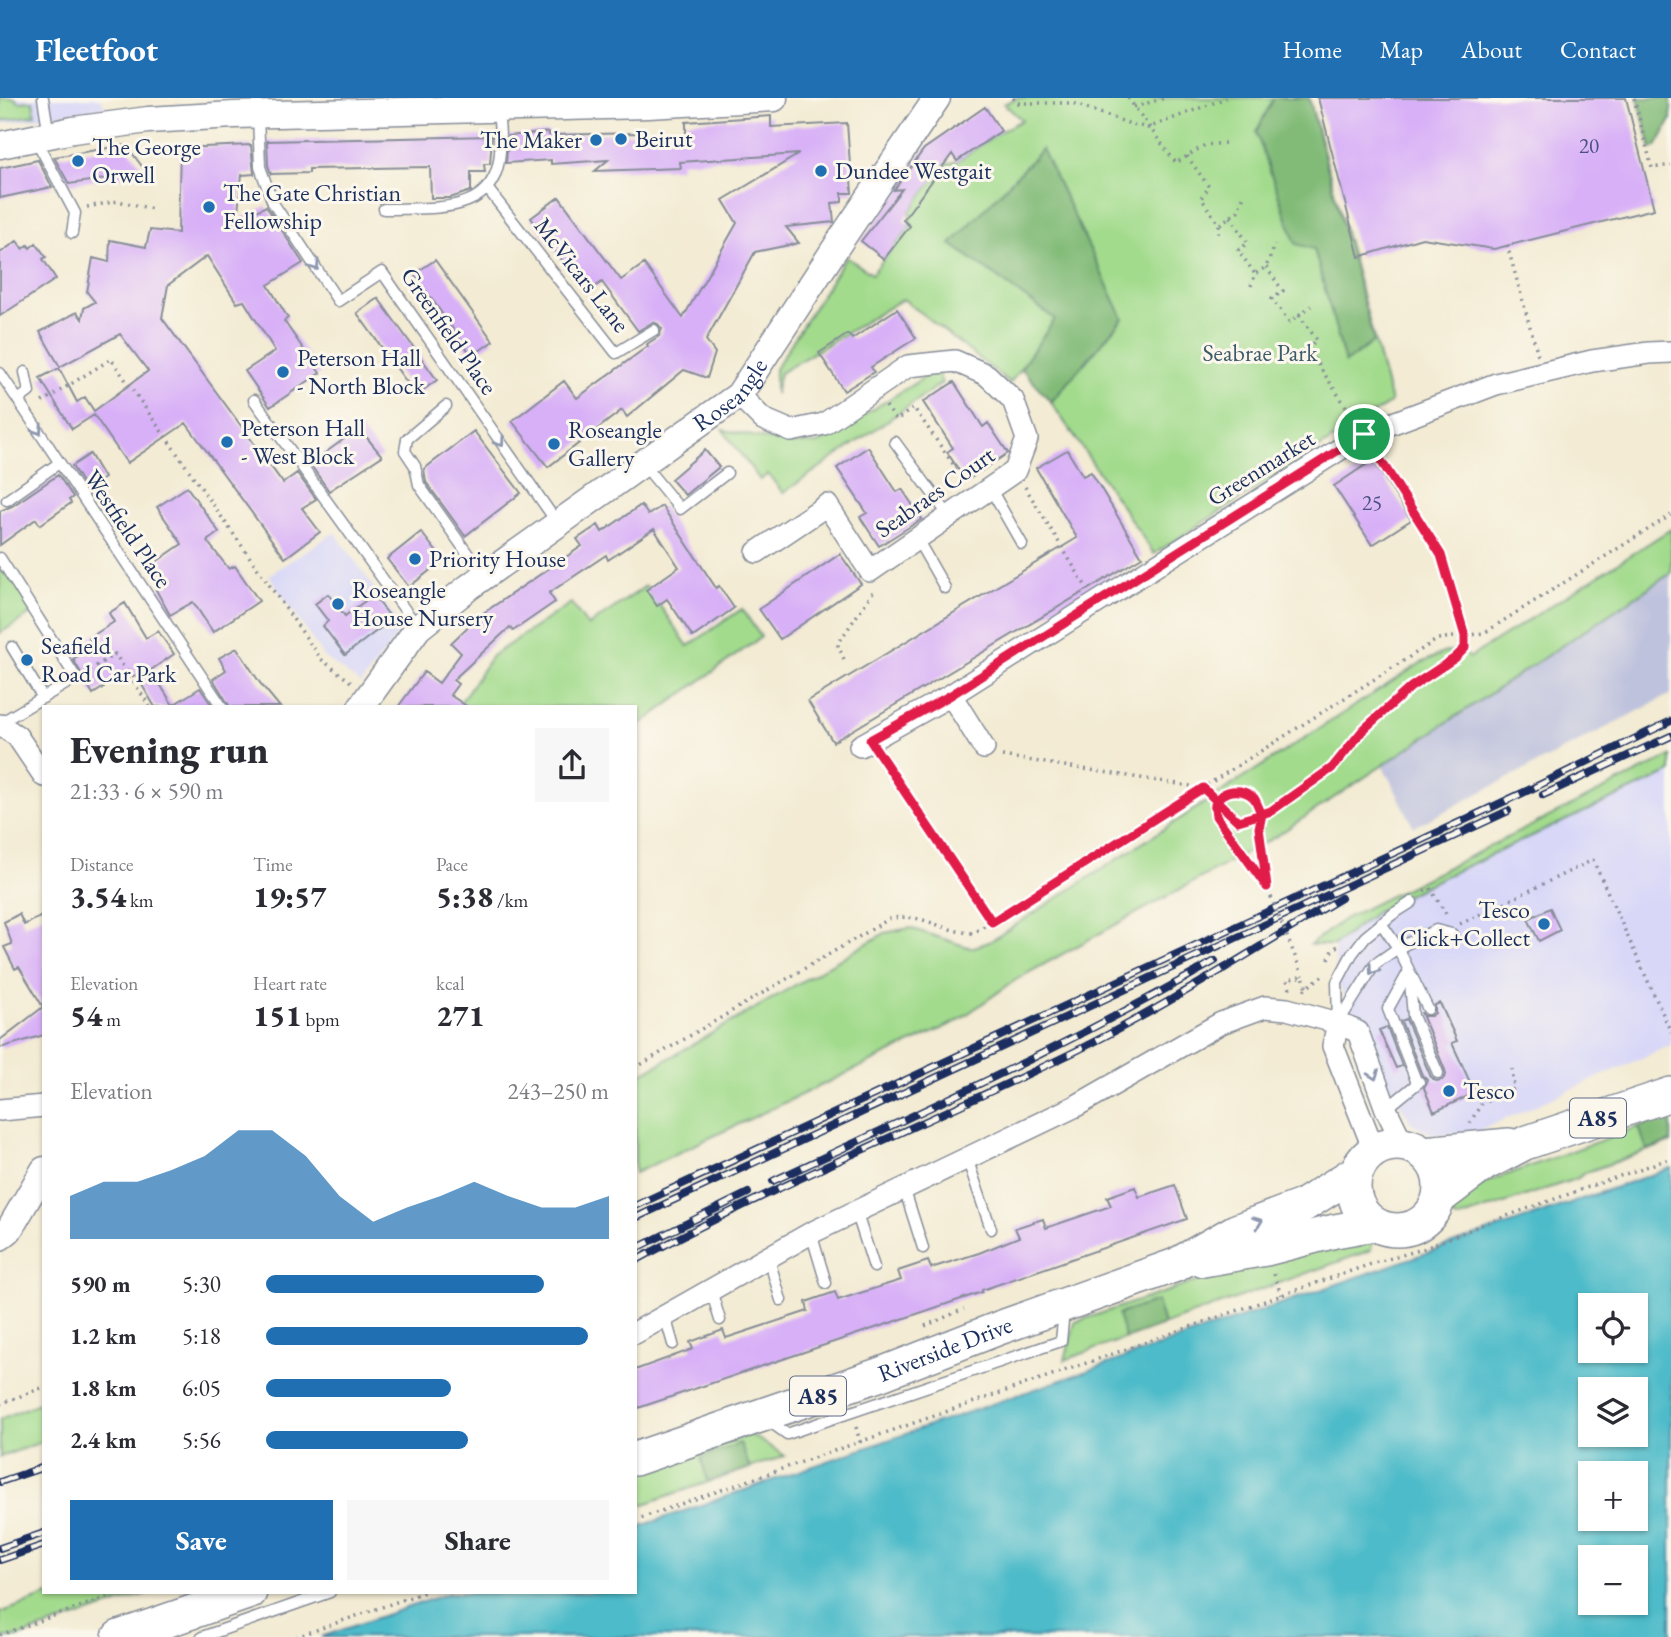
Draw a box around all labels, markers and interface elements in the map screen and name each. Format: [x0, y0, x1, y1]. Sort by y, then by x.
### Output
text: Fleetfoot [35, 28, 158, 71]
text: Home [1282, 34, 1342, 65]
text: Map [1380, 34, 1423, 65]
text: About [1461, 34, 1522, 65]
text: Contact [1560, 34, 1636, 65]
place label: Beirut [635, 123, 693, 154]
place label: The Maker [480, 124, 582, 155]
place label: The George Orwell [92, 131, 201, 190]
marker: Beirut [613, 131, 629, 147]
marker: The Maker [588, 132, 604, 148]
house number: 20 [1579, 132, 1599, 159]
marker: The George Orwell [70, 153, 86, 169]
place label: Dundee Westgait [835, 155, 992, 186]
marker: Dundee Westgait [813, 163, 829, 179]
place label: The Gate Christian Fellowship [223, 177, 401, 236]
marker: The Gate Christian Fellowship [201, 199, 217, 215]
street label: McVicars Lane [528, 211, 637, 338]
one-way arrow [306, 258, 319, 271]
street label: Greenfield Place [394, 261, 505, 400]
park label: Seabrae Park [1202, 337, 1318, 368]
place label: Peterson Hall - North Block [297, 342, 425, 401]
street label: Roseangle [686, 352, 774, 438]
marker: Peterson Hall - North Block [275, 364, 291, 380]
pin [1334, 404, 1394, 464]
place label: Peterson Hall - West Block [241, 412, 365, 471]
place label: Roseangle Gallery [568, 414, 662, 473]
icon: arrive [1345, 415, 1383, 453]
one-way arrow [29, 422, 42, 435]
street label: Greenmarket [1201, 422, 1321, 513]
marker: Peterson Hall - West Block [219, 434, 235, 450]
one-way arrow [492, 434, 504, 447]
marker: Roseangle Gallery [546, 436, 562, 452]
street label: Seabraes Court [869, 439, 1001, 544]
street label: Westfield Place [78, 464, 179, 594]
house number: 25 [1362, 489, 1382, 516]
place label: Priority House [429, 543, 566, 574]
marker: Priority House [407, 551, 423, 567]
place label: Roseangle House Nursery [352, 574, 494, 633]
marker: Roseangle House Nursery [330, 596, 346, 612]
place label: Seafield Road Car Park [41, 630, 177, 689]
marker: Seafield Road Car Park [19, 652, 35, 668]
text: Evening run [70, 725, 268, 774]
button: share [535, 728, 609, 802]
text: 21:33 · 6 × 590 m [70, 776, 223, 806]
text: Distance [70, 852, 133, 877]
text: Time [253, 852, 293, 877]
text: Pace [436, 852, 468, 877]
text: 3.54 [70, 877, 126, 916]
text: 19:57 [253, 877, 326, 916]
text: 5:38 [436, 877, 493, 916]
text: km [126, 888, 154, 913]
text: /km [493, 888, 528, 913]
place label: Tesco Click+Collect [1400, 894, 1530, 953]
marker: Tesco Click+Collect [1536, 916, 1552, 932]
one-way arrow [1369, 962, 1381, 975]
text: Elevation [70, 971, 138, 996]
text: Heart rate [253, 971, 327, 996]
text: kcal [436, 971, 465, 996]
text: 54 [70, 996, 102, 1035]
text: 151 [253, 996, 302, 1035]
text: 271 [436, 996, 485, 1035]
text: m [102, 1007, 121, 1032]
text: bpm [302, 1007, 340, 1032]
one-way arrow [1366, 1069, 1380, 1081]
place label: Tesco [1463, 1075, 1515, 1106]
text: Elevation [70, 1076, 153, 1106]
text: 243–250 m [508, 1076, 609, 1106]
marker: Tesco [1441, 1083, 1457, 1099]
road number: A85 [1570, 1099, 1626, 1138]
one-way arrow [1252, 1217, 1264, 1231]
text: 590 m [70, 1269, 131, 1299]
text: 5:30 [182, 1269, 221, 1299]
map controls [1578, 1293, 1648, 1615]
button: locate [1578, 1293, 1648, 1363]
street label: Riverside Drive [873, 1309, 1016, 1389]
text: 1.2 km [70, 1321, 137, 1351]
text: 5:18 [182, 1321, 221, 1351]
text: 1.8 km [70, 1373, 137, 1403]
text: 6:05 [182, 1373, 221, 1403]
road number: A85 [790, 1376, 846, 1415]
button: layers [1578, 1377, 1648, 1447]
text: 2.4 km [70, 1425, 137, 1455]
text: 5:56 [182, 1425, 221, 1455]
button: + [1578, 1461, 1648, 1531]
button: Save [70, 1500, 333, 1580]
button: Share [347, 1500, 609, 1580]
button: − [1578, 1545, 1648, 1615]

